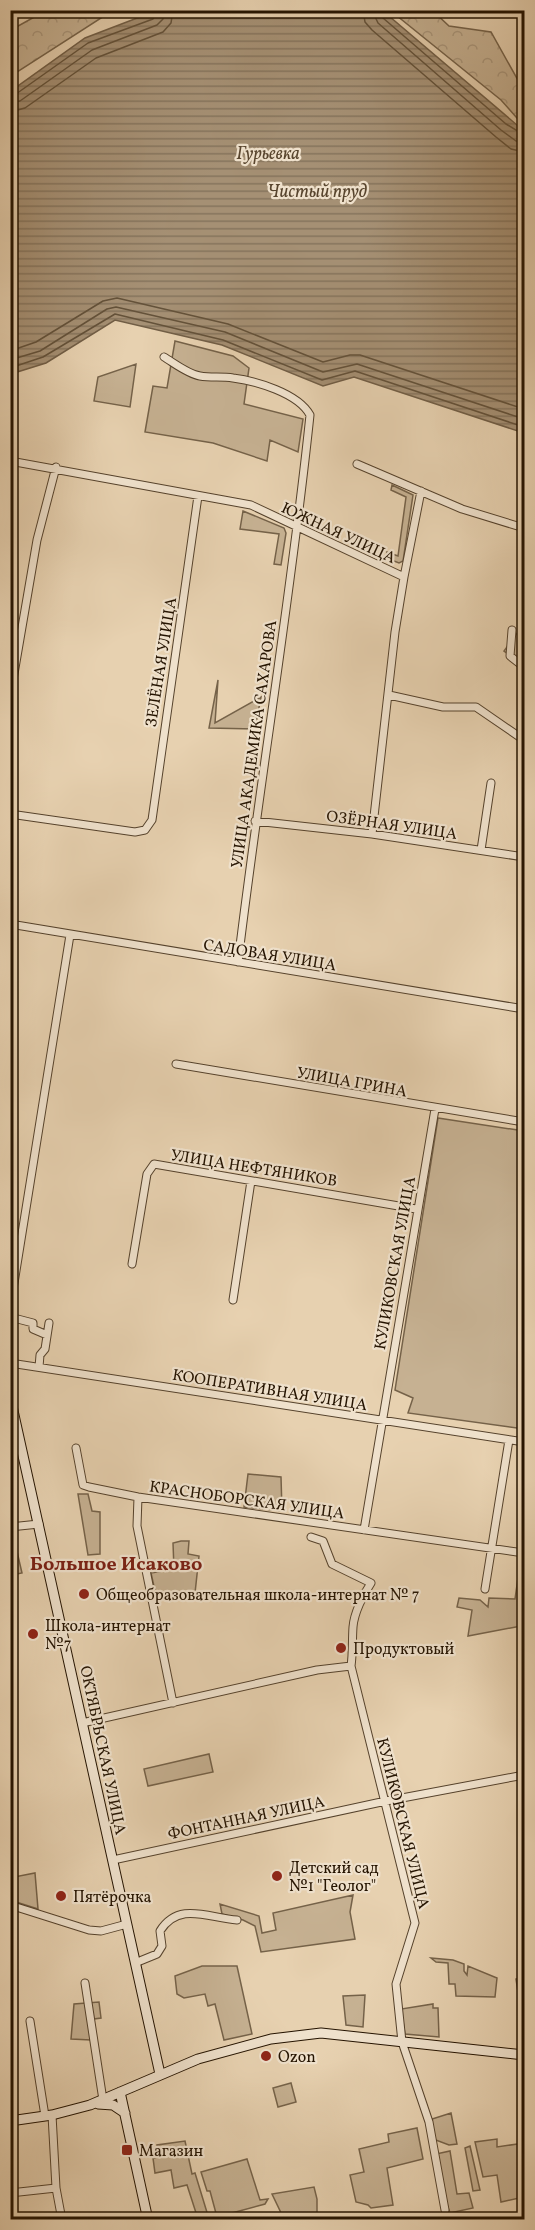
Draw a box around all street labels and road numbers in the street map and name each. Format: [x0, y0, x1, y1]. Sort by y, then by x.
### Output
street label: ЮЖНАЯ УЛИЦА [277, 498, 399, 570]
street label: ЗЕЛЁНАЯ УЛИЦА [141, 596, 183, 729]
street label: УЛИЦА АКАДЕМИКА САХАРОВА [227, 619, 283, 870]
street label: ОЗЁРНАЯ УЛИЦА [325, 806, 459, 846]
street label: САДОВАЯ УЛИЦА [202, 935, 338, 977]
street label: УЛИЦА ГРИНА [295, 1062, 409, 1104]
street label: УЛИЦА НЕФТЯНИКОВ [169, 1145, 339, 1193]
street label: КУЛИКОВСКАЯ УЛИЦА [370, 1175, 422, 1352]
street label: КООПЕРАТИВНАЯ УЛИЦА [171, 1365, 369, 1417]
street label: КРАСНОБОРСКАЯ УЛИЦА [148, 1476, 346, 1526]
street label: ОКТЯБРЬСКАЯ УЛИЦА [73, 1664, 131, 1837]
street label: КУЛИКОВСКАЯ УЛИЦА [370, 1736, 434, 1911]
street label: ФОНТАННАЯ УЛИЦА [166, 1792, 327, 1846]

